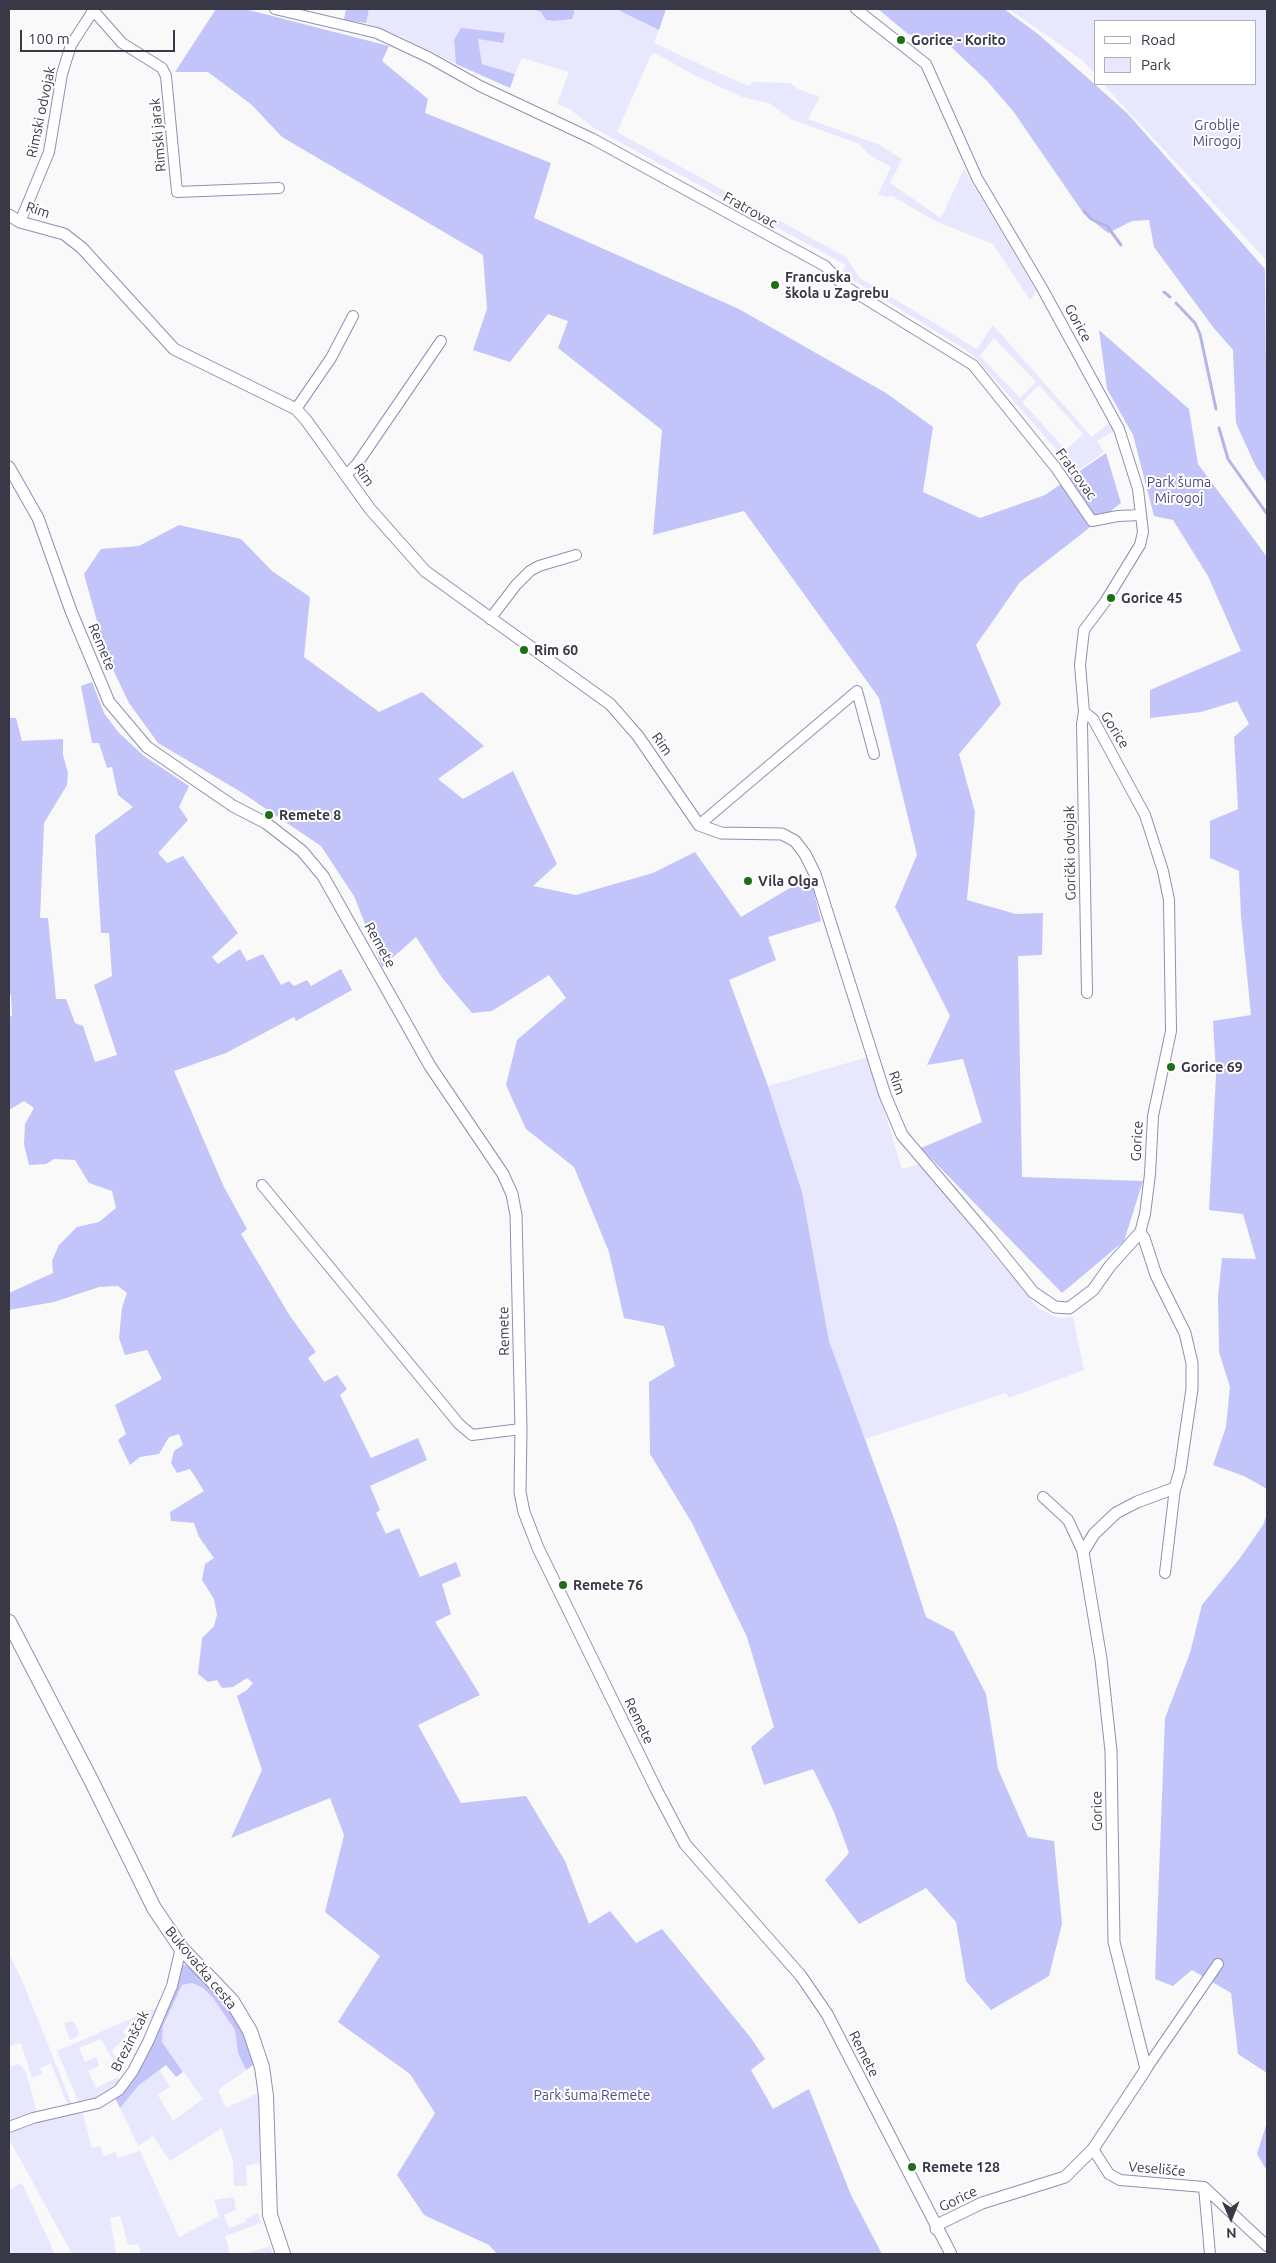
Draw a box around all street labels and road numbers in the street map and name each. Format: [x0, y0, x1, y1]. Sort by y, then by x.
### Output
street label: Rimski odvojak [23, 65, 59, 159]
street label: Rimski jarak [146, 97, 170, 173]
street label: Fratrovac [720, 188, 780, 232]
street label: Rim [24, 198, 52, 222]
street label: Gorice [1061, 301, 1095, 345]
street label: Fratrovac [1052, 445, 1100, 503]
street label: Rim [350, 460, 378, 490]
street label: Remete [85, 621, 119, 673]
street label: Gorice [1097, 708, 1133, 752]
street label: Rim [648, 729, 676, 759]
street label: Gorički odvojak [1061, 805, 1079, 901]
street label: Remete [361, 919, 399, 971]
street label: Rim [885, 1069, 909, 1097]
street label: Gorice [1128, 1120, 1146, 1162]
street label: Remete [495, 1306, 513, 1356]
street label: Remete [621, 1695, 657, 1747]
street label: Gorice [1088, 1791, 1106, 1831]
street label: Bukovačka cesta [162, 1923, 240, 2013]
street label: Brezinščak [107, 2008, 153, 2074]
street label: Remete [845, 2028, 883, 2080]
street label: Veselišče [1128, 2158, 1186, 2180]
street label: Gorice [936, 2183, 980, 2215]

